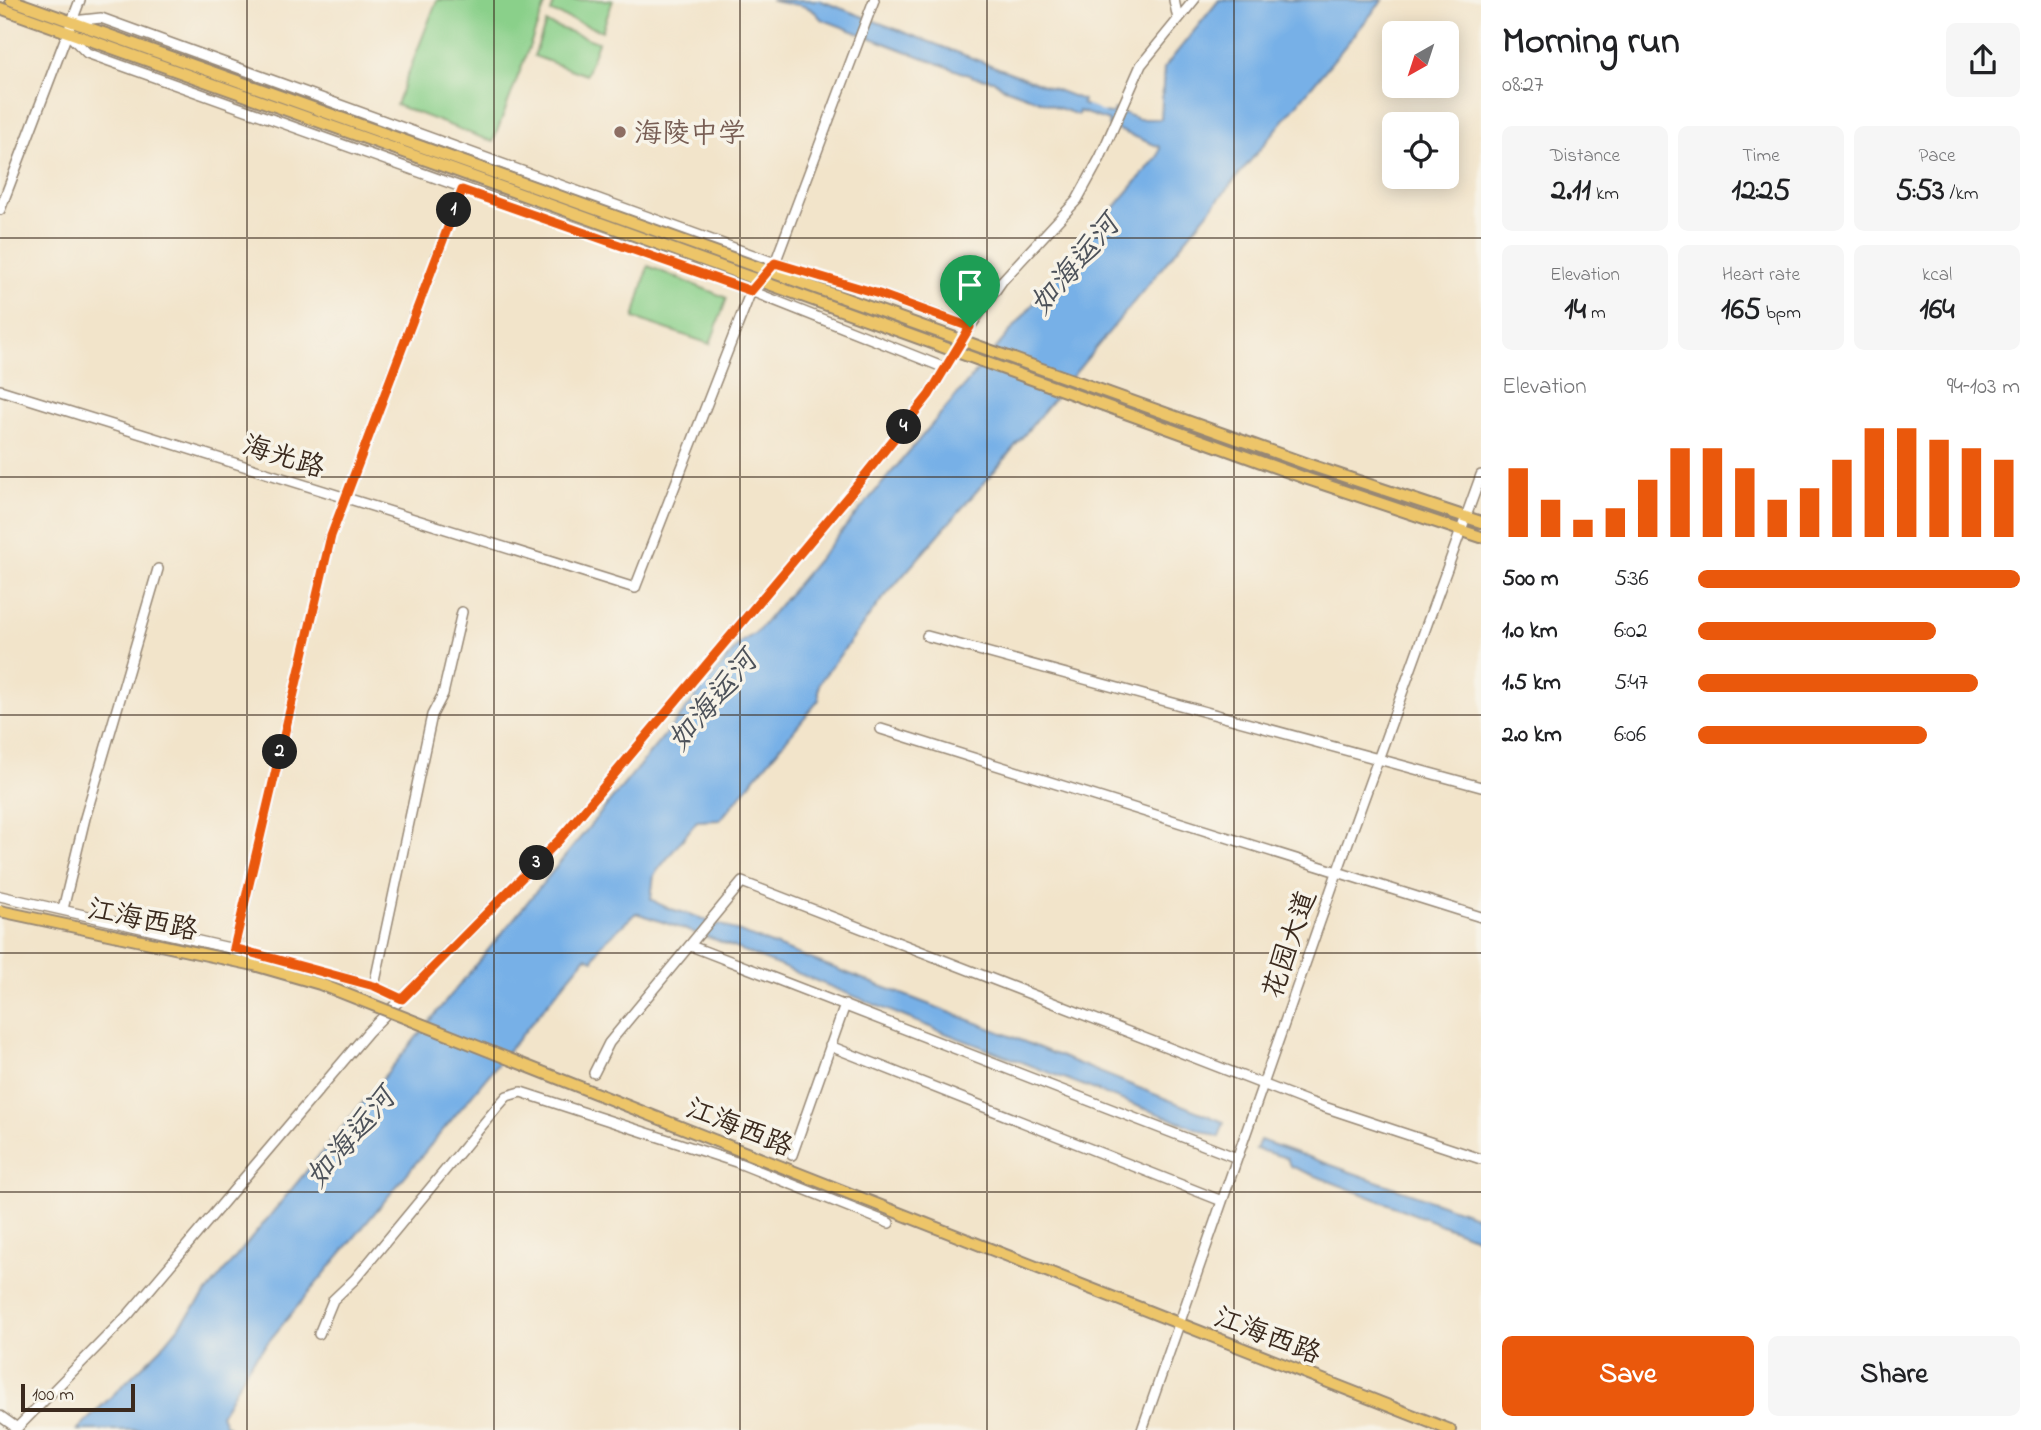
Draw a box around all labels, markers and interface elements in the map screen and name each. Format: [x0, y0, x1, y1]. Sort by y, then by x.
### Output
text: Morning run [1502, 15, 1680, 71]
north arrow [1382, 21, 1460, 98]
map controls [1382, 21, 1459, 189]
button: share [1946, 23, 2020, 97]
text: 08:27 [1502, 69, 1543, 102]
button: locate [1382, 112, 1459, 189]
place label: 海陵中学 [634, 115, 746, 156]
marker: 海陵中学 [612, 124, 628, 140]
text: Distance [1550, 143, 1620, 170]
text: Time [1742, 143, 1780, 170]
text: Pace [1918, 143, 1956, 170]
text: 2.11 [1551, 170, 1591, 214]
text: 12:25 [1731, 170, 1791, 214]
text: 5:53 [1896, 170, 1945, 214]
text: km [1591, 181, 1619, 208]
text: /km [1945, 181, 1978, 208]
pin: 1 [436, 192, 472, 228]
text: 1 [450, 196, 457, 223]
water label: 如海运河 [1021, 202, 1135, 326]
pin [940, 255, 1000, 327]
text: Elevation [1550, 262, 1620, 289]
text: Heart rate [1722, 262, 1800, 289]
text: kcal [1922, 262, 1952, 289]
icon: arrive [951, 266, 989, 304]
text: 14 [1564, 289, 1586, 333]
text: 165 [1721, 289, 1761, 333]
text: 164 [1919, 289, 1955, 333]
text: m [1586, 300, 1606, 327]
text: bpm [1761, 300, 1801, 327]
text: Elevation [1502, 371, 1587, 404]
text: 94–103 m [1947, 371, 2020, 404]
pin: 4 [886, 410, 922, 444]
text: 4 [900, 413, 907, 440]
street label: 海光路 [237, 426, 329, 490]
text: 500 m [1502, 563, 1559, 596]
text: 5:36 [1614, 563, 1649, 596]
text: 1.0 km [1502, 615, 1558, 648]
text: 6:02 [1614, 615, 1647, 648]
water label: 如海运河 [659, 638, 773, 762]
text: 1.5 km [1502, 667, 1561, 700]
text: 5:47 [1614, 667, 1648, 700]
text: 2.0 km [1502, 719, 1562, 752]
text: 6:06 [1614, 719, 1646, 752]
pin: 2 [262, 734, 298, 770]
text: 2 [275, 738, 284, 765]
pin: 3 [520, 846, 554, 880]
text: 3 [533, 849, 540, 876]
street label: 花园大道 [1254, 886, 1329, 1005]
street label: 江海西路 [83, 890, 201, 953]
water label: 如海运河 [297, 1075, 411, 1199]
street label: 江海西路 [679, 1089, 798, 1169]
street label: 江海西路 [1207, 1298, 1326, 1376]
button: Save [1502, 1336, 1754, 1416]
button: Share [1768, 1336, 2020, 1416]
scale bar [21, 1381, 135, 1413]
text: 100 m [32, 1382, 74, 1409]

